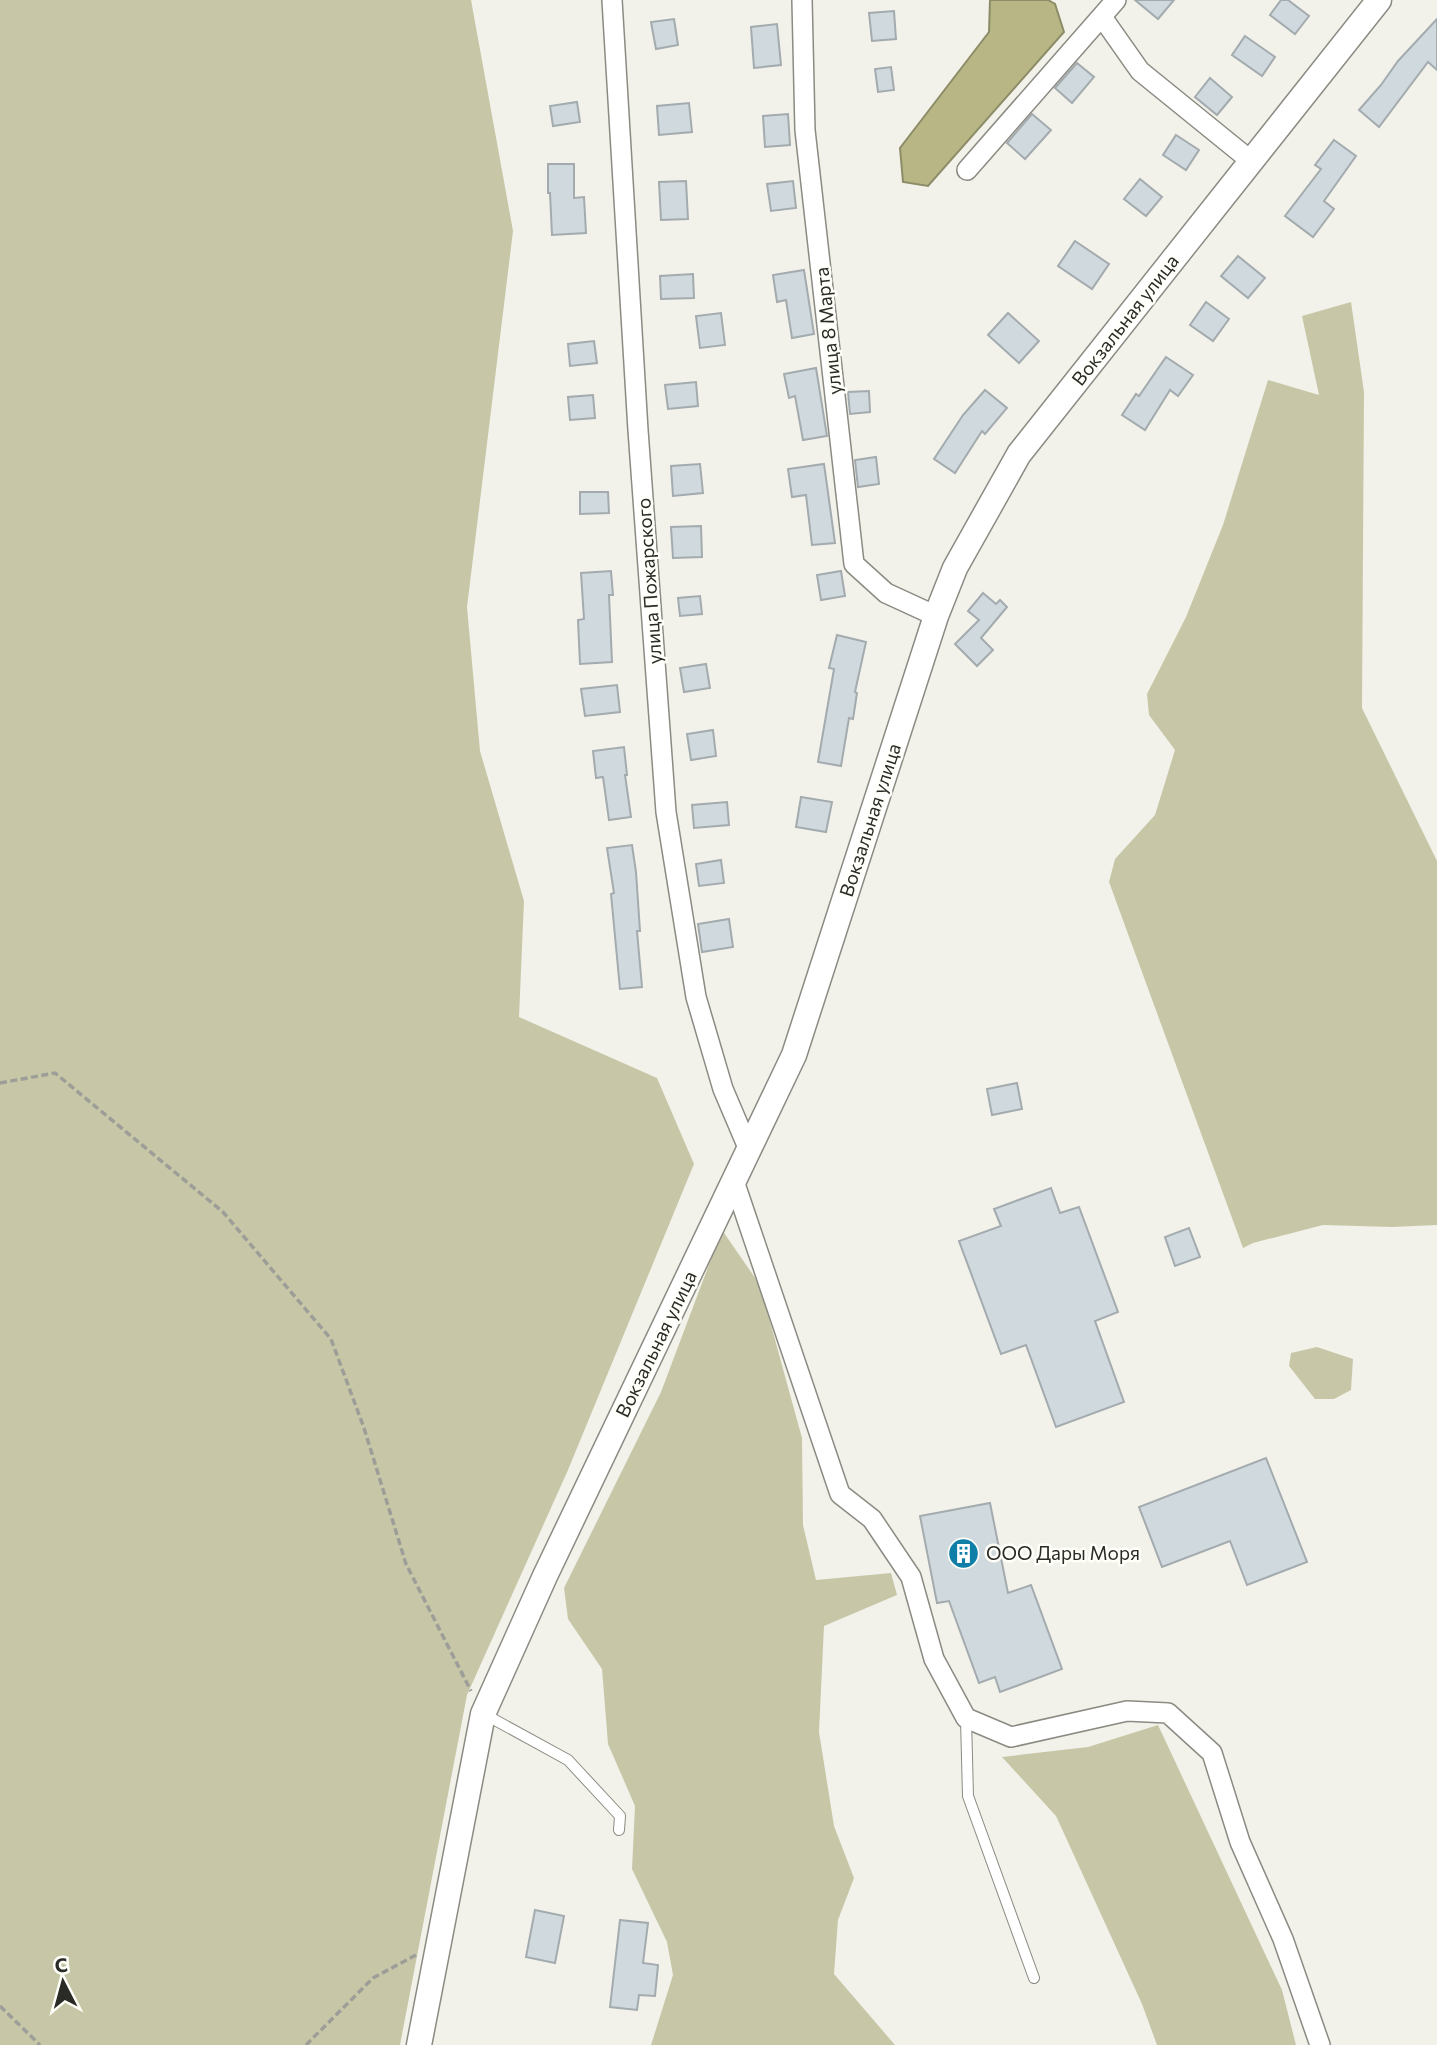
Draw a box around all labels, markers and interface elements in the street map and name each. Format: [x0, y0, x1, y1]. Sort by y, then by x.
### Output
street label: Вокзальная улица [1066, 250, 1183, 390]
street label: улица 8 Марта [809, 266, 846, 396]
street label: улица Пожарского [631, 497, 666, 665]
street label: Вокзальная улица [834, 740, 905, 899]
street label: Вокзальная улица [610, 1267, 701, 1421]
building icon: ООО Дары Моря [946, 1536, 980, 1570]
place label: ООО Дары Моря [986, 1541, 1140, 1564]
north arrow [28, 1947, 98, 2017]
text: С [54, 1952, 69, 1977]

